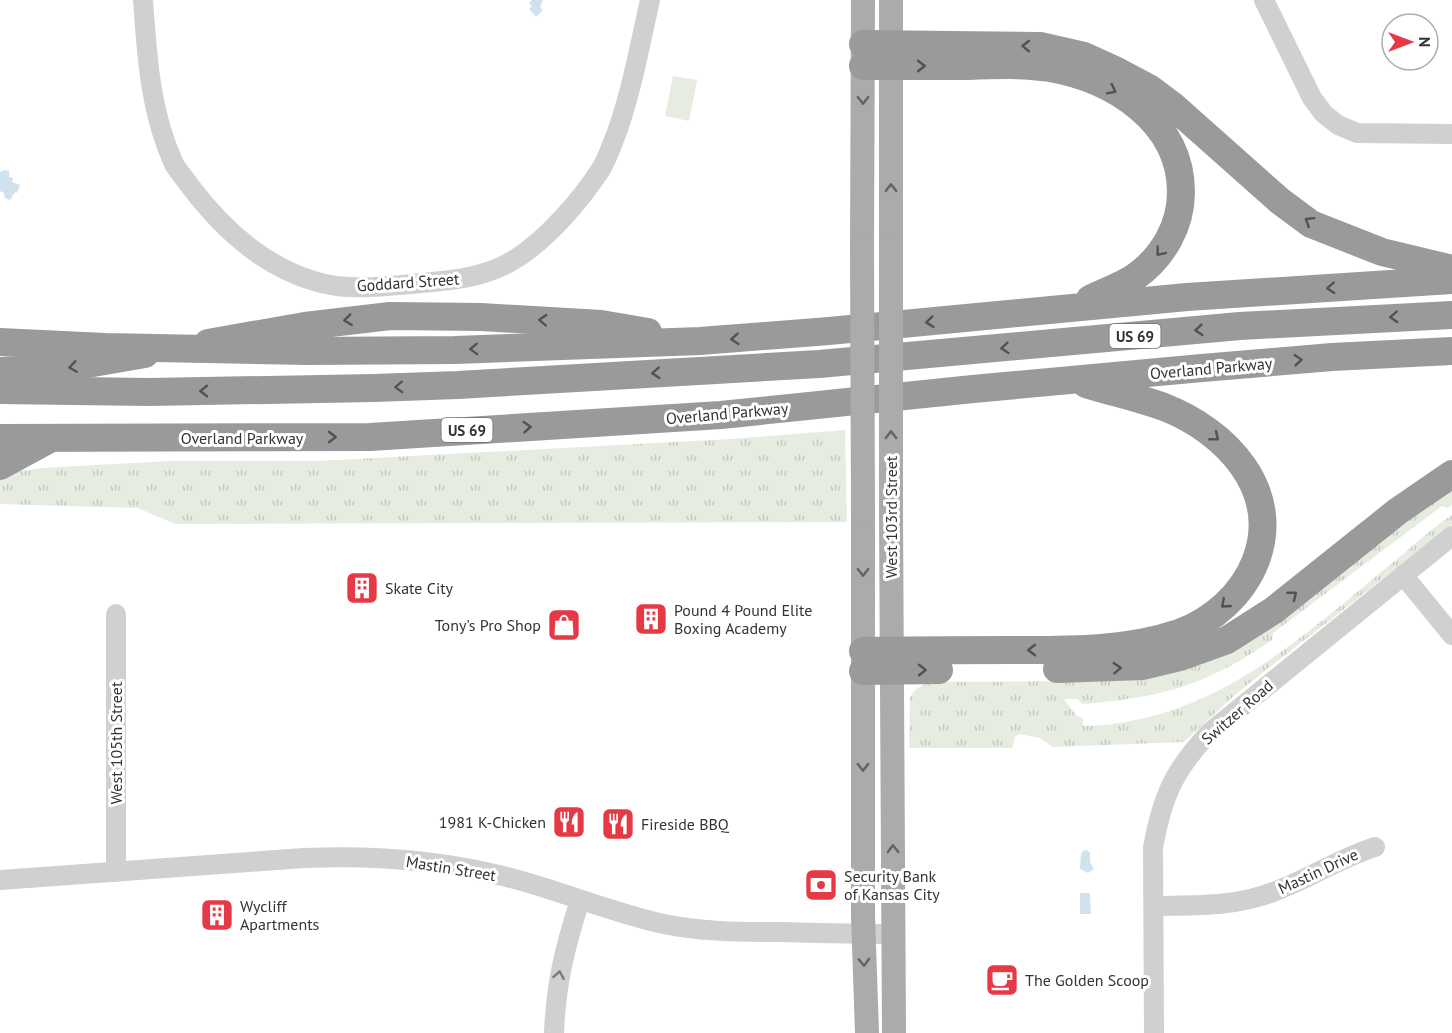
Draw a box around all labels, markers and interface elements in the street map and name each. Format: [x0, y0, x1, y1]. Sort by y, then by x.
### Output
north arrow [1380, 12, 1440, 72]
text: N [1415, 37, 1435, 47]
one-way arrow [1022, 40, 1031, 52]
one-way arrow [917, 60, 926, 72]
one-way arrow [1106, 83, 1116, 94]
one-way arrow [857, 96, 869, 105]
one-way arrow [885, 183, 897, 192]
one-way arrow [1305, 217, 1315, 228]
one-way arrow [1157, 245, 1168, 256]
street label: Goddard Street [356, 268, 460, 296]
one-way arrow [1326, 282, 1335, 295]
one-way arrow [1389, 311, 1398, 324]
one-way arrow [343, 313, 352, 326]
one-way arrow [538, 314, 547, 327]
one-way arrow [925, 315, 934, 328]
one-way arrow [1194, 323, 1204, 336]
road number: US 69 [1110, 324, 1160, 348]
one-way arrow [731, 332, 740, 345]
one-way arrow [1000, 341, 1009, 354]
one-way arrow [469, 343, 478, 355]
street label: Overland Parkway [1149, 353, 1273, 383]
one-way arrow [1293, 354, 1302, 367]
one-way arrow [68, 360, 77, 372]
one-way arrow [651, 367, 660, 380]
one-way arrow [395, 381, 404, 394]
one-way arrow [200, 385, 209, 397]
street label: Overland Parkway [665, 398, 789, 428]
road number: US 69 [442, 418, 492, 442]
one-way arrow [522, 420, 531, 433]
street label: Overland Parkway [181, 428, 304, 448]
one-way arrow [885, 430, 897, 439]
one-way arrow [1208, 430, 1219, 441]
one-way arrow [327, 431, 336, 443]
street label: West 103rd Street [881, 455, 901, 578]
one-way arrow [857, 567, 869, 576]
building icon: Skate City [344, 570, 380, 606]
place label: Skate City [385, 578, 454, 598]
one-way arrow [1287, 591, 1298, 602]
one-way arrow [1221, 597, 1232, 608]
place label: Pound 4 Pound Elite Boxing Academy [674, 600, 812, 638]
building icon: Pound 4 Pound Elite Boxing Academy [633, 601, 669, 637]
shop icon: Tony's Pro Shop [546, 607, 582, 643]
place label: Tony's Pro Shop [435, 615, 541, 635]
one-way arrow [1027, 644, 1036, 656]
one-way arrow [1112, 662, 1121, 675]
one-way arrow [917, 664, 926, 676]
street label: Switzer Road [1197, 675, 1277, 749]
street label: West 105th Street [106, 681, 126, 804]
one-way arrow [857, 762, 869, 771]
restaurant icon: 1981 K-Chicken [551, 804, 587, 840]
restaurant icon: Fireside BBQ [600, 806, 636, 842]
place label: 1981 K-Chicken [439, 812, 546, 832]
place label: Fireside BBQ [641, 814, 730, 834]
one-way arrow [887, 844, 899, 853]
street label: Mastin Drive [1275, 844, 1361, 898]
street label: Mastin Street [405, 851, 498, 885]
place label: Security Bank of Kansas City [844, 866, 940, 904]
bank icon: Security Bank of Kansas City [803, 867, 839, 903]
place label: Wycliff Apartments [240, 896, 320, 934]
building icon: Wycliff Apartments [199, 897, 235, 933]
one-way arrow [858, 957, 871, 966]
cafe icon: The Golden Scoop [984, 962, 1020, 998]
one-way arrow [553, 970, 565, 979]
place label: The Golden Scoop [1025, 970, 1149, 990]

